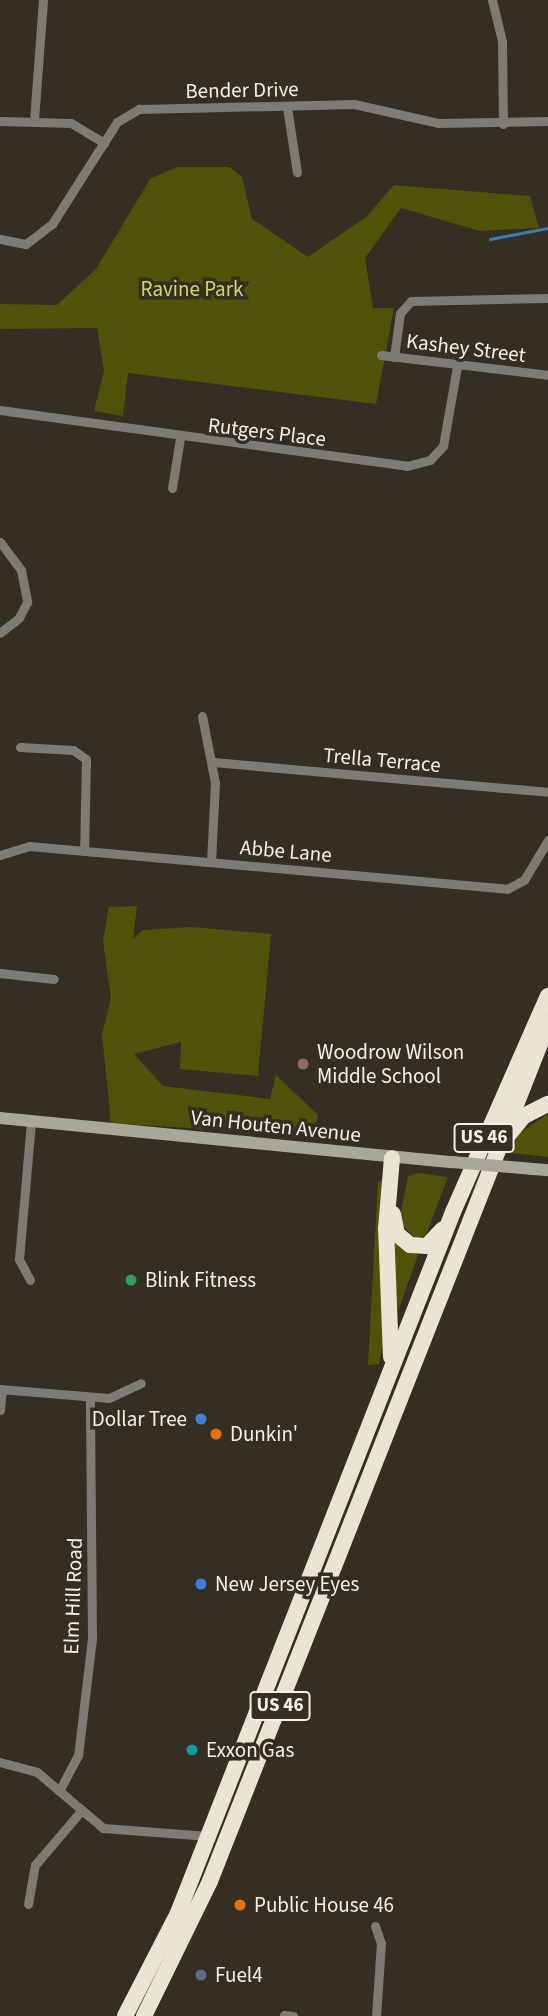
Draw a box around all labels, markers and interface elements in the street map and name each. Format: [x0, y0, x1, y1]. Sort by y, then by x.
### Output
street label: Bender Drive [185, 76, 299, 104]
park label: Ravine Park [141, 276, 243, 302]
street label: Kashey Street [405, 328, 527, 368]
street label: Rutgers Place [207, 412, 327, 452]
street label: Trella Terrace [322, 742, 442, 778]
street label: Abbe Lane [239, 834, 333, 868]
place label: Woodrow Wilson Middle School [317, 1039, 464, 1089]
marker: Woodrow Wilson Middle School [295, 1056, 311, 1072]
street label: Van Houten Avenue [190, 1105, 362, 1147]
road number: US 46 [452, 1122, 516, 1154]
place label: Blink Fitness [145, 1267, 256, 1293]
marker: Blink Fitness [123, 1272, 139, 1288]
place label: Dollar Tree [92, 1406, 187, 1432]
marker: Dollar Tree [193, 1411, 209, 1427]
place label: Dunkin' [230, 1421, 298, 1447]
marker: Dunkin' [208, 1426, 224, 1442]
street label: Elm Hill Road [58, 1537, 88, 1655]
place label: New Jersey Eyes [215, 1571, 359, 1597]
marker: New Jersey Eyes [193, 1576, 209, 1592]
road number: US 46 [248, 1690, 312, 1722]
place label: Exxon Gas [206, 1737, 294, 1763]
marker: Exxon Gas [184, 1742, 200, 1758]
place label: Public House 46 [254, 1892, 394, 1918]
marker: Public House 46 [232, 1897, 248, 1913]
place label: Fuel4 [215, 1962, 263, 1988]
marker: Fuel4 [193, 1967, 209, 1983]

